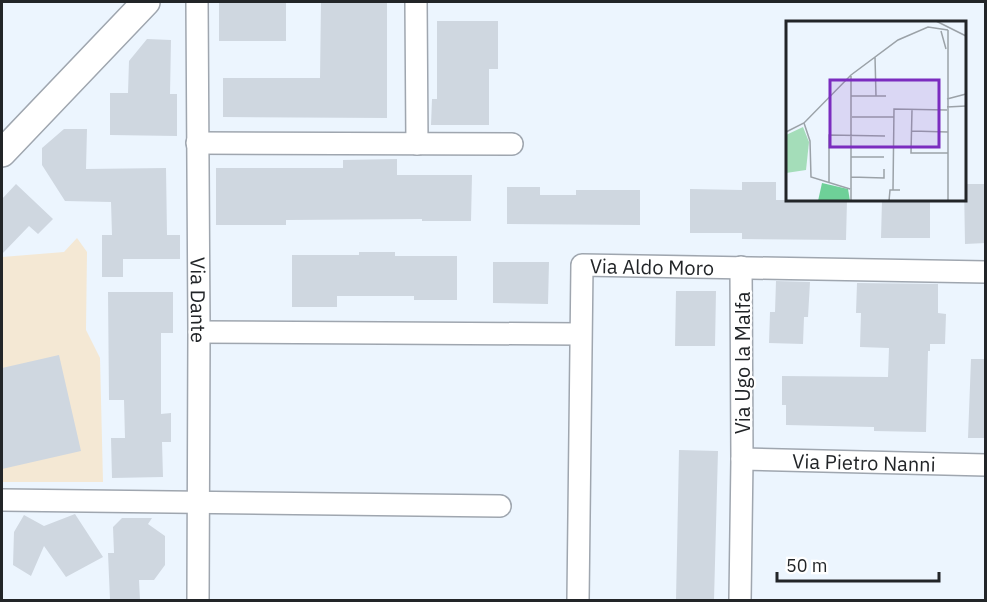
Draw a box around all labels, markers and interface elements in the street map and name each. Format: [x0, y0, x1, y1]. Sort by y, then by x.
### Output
inset map [786, 21, 966, 201]
street label: Via Aldo Moro [590, 252, 714, 281]
street label: Via Dante [185, 257, 213, 343]
street label: Via Ugo la Malfa [729, 291, 756, 434]
street label: Via Pietro Nanni [792, 447, 936, 477]
scale bar [777, 545, 939, 583]
text: 50 m [786, 554, 828, 577]

